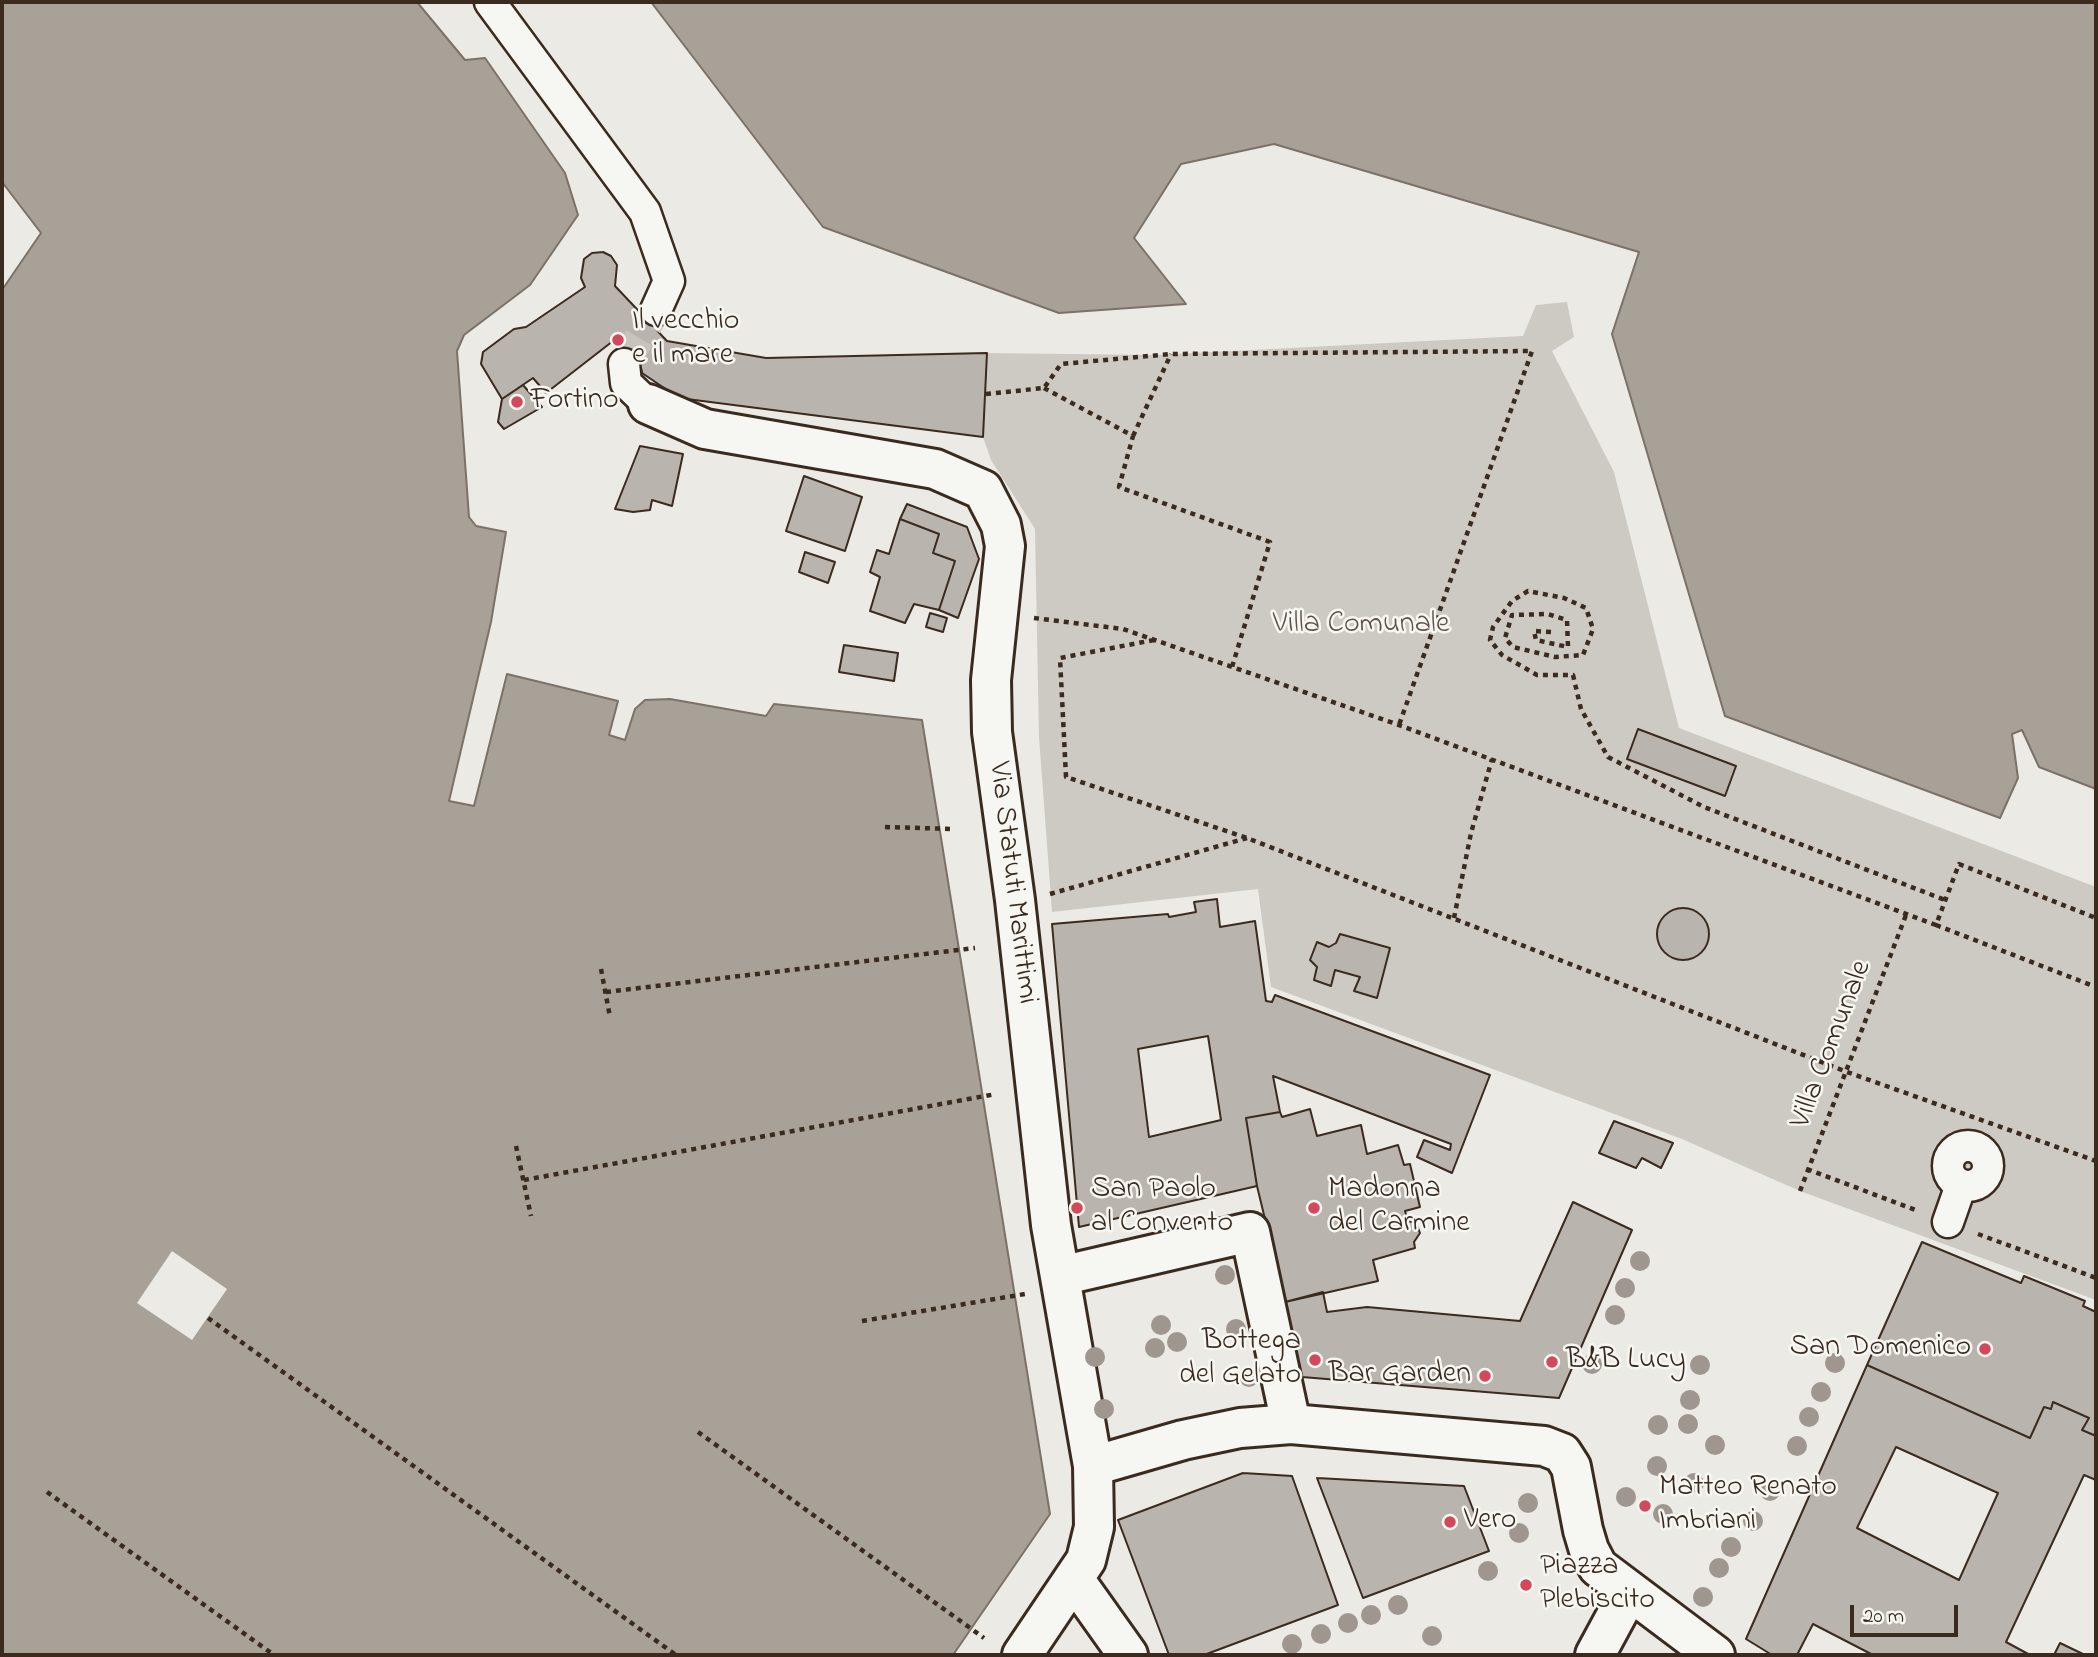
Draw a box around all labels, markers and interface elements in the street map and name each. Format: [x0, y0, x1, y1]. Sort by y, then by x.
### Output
place label: Il vecchio e il mare [632, 305, 739, 376]
marker: Il vecchio e il mare [610, 332, 626, 348]
place label: Fortino [531, 384, 619, 420]
marker: Fortino [509, 394, 525, 410]
park label: Villa Comunale [1273, 608, 1449, 644]
street label: Via Statuti Marittimi [978, 760, 1044, 1006]
street label: Villa Comunale [1785, 956, 1881, 1134]
place label: San Paolo al Convento [1091, 1173, 1233, 1244]
place label: Madonna del Carmine [1328, 1173, 1470, 1244]
marker: San Paolo al Convento [1069, 1200, 1085, 1216]
marker: Madonna del Carmine [1306, 1200, 1322, 1216]
place label: Bottega del Gelato [1179, 1325, 1301, 1396]
place label: San Domenico [1790, 1331, 1971, 1367]
marker: San Domenico [1977, 1341, 1993, 1357]
place label: B&B Lucy [1566, 1344, 1686, 1380]
marker: Bottega del Gelato [1307, 1352, 1323, 1368]
marker: B&B Lucy [1544, 1354, 1560, 1370]
place label: Bar Garden [1328, 1358, 1471, 1394]
marker: Bar Garden [1477, 1368, 1493, 1384]
place label: Matteo Renato Imbriani [1659, 1471, 1837, 1542]
marker: Matteo Renato Imbriani [1637, 1498, 1653, 1514]
place label: Vero [1464, 1504, 1516, 1540]
marker: Vero [1442, 1514, 1458, 1530]
place label: Piazza Plebiscito [1540, 1550, 1655, 1620]
marker: Piazza Plebiscito [1518, 1577, 1534, 1593]
scale bar [1853, 1590, 1962, 1634]
text: 20 m [1863, 1602, 1904, 1632]

